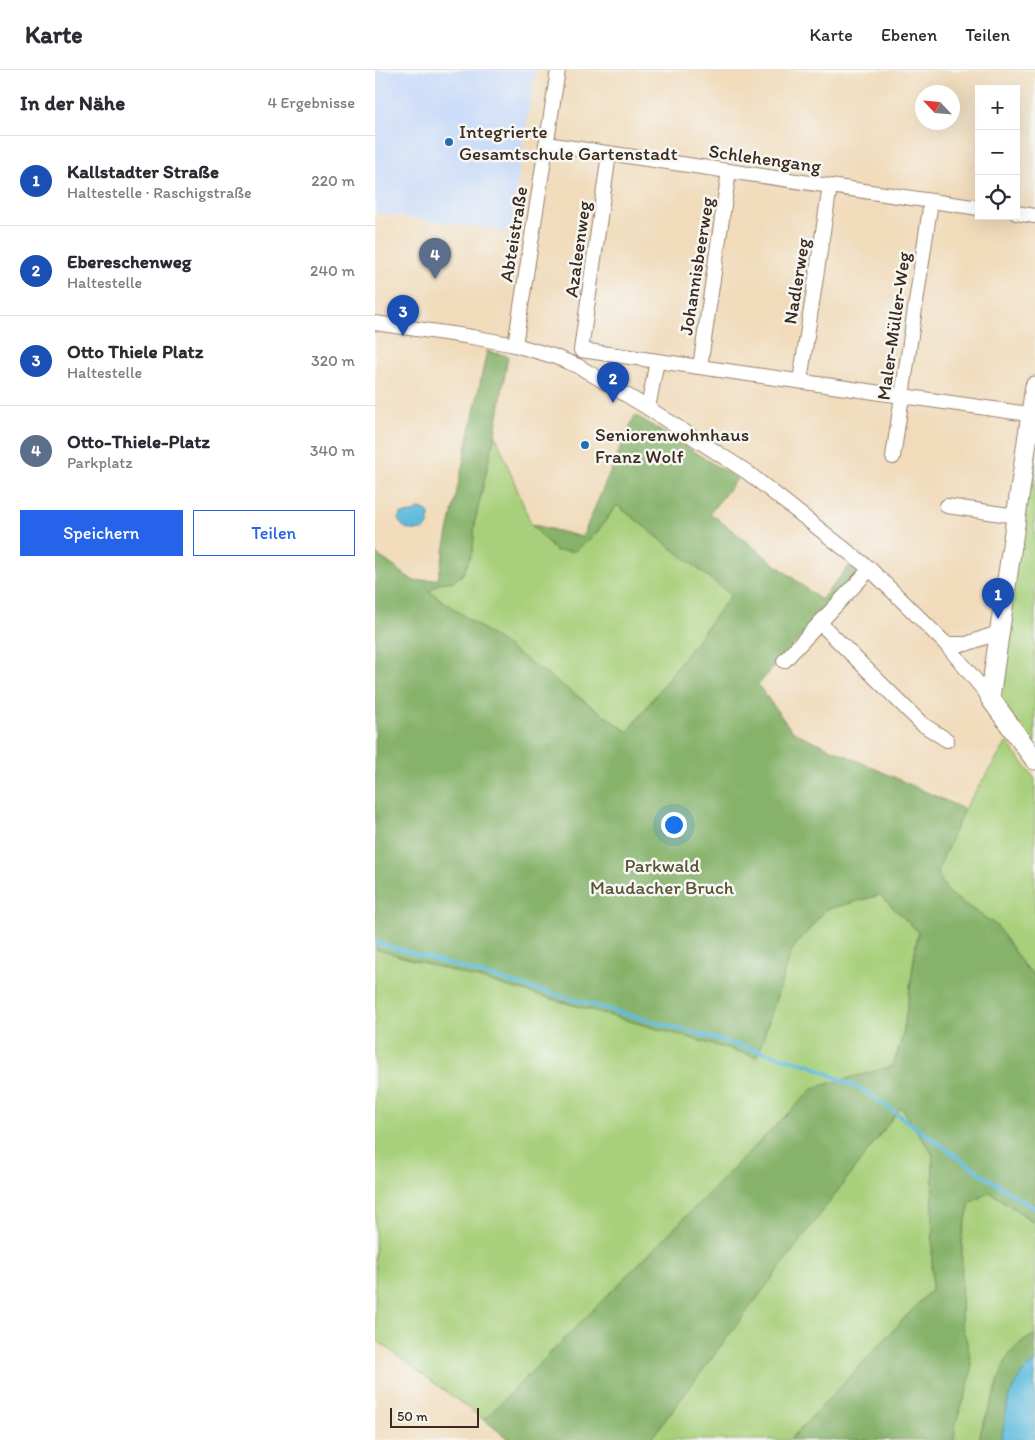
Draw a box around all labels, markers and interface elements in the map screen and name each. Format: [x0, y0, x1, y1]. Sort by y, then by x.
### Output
text: Karte [25, 20, 83, 49]
text: Karte [810, 24, 853, 46]
text: Ebenen [881, 24, 937, 46]
text: Teilen [965, 24, 1010, 46]
north arrow [915, 85, 960, 130]
map controls [975, 85, 1020, 220]
button: + [975, 85, 1020, 130]
text: In der Nähe [20, 90, 125, 115]
text: 4 Ergebnisse [267, 93, 355, 112]
place label: Integrierte Gesamtschule Gartenstadt [459, 120, 678, 165]
button: − [975, 130, 1020, 175]
marker: Integrierte Gesamtschule Gartenstadt [443, 136, 455, 148]
street label: Schlehengang [707, 139, 823, 178]
text: Kallstadter Straße [67, 160, 219, 183]
text: 1 [32, 171, 40, 190]
text: 220 m [311, 171, 355, 190]
button: locate [975, 175, 1020, 220]
text: Haltestelle · Raschigstraße [67, 183, 252, 202]
street label: Abteistraße [495, 185, 532, 284]
street label: Johannisbeerweg [674, 195, 719, 337]
street label: Azaleenweg [559, 199, 596, 299]
street label: Nadlerweg [778, 236, 815, 326]
pin: 4 [419, 238, 451, 279]
text: Ebereschenweg [67, 250, 191, 273]
street label: Maler-Müller-Weg [872, 250, 915, 402]
text: 2 [32, 261, 40, 280]
text: 240 m [310, 261, 355, 280]
text: Haltestelle [67, 273, 142, 292]
pin: 3 [387, 295, 419, 336]
text: Otto Thiele Platz [67, 340, 203, 363]
text: 3 [32, 351, 40, 370]
text: 320 m [311, 351, 355, 370]
pin: 2 [597, 362, 629, 403]
text: Haltestelle [67, 363, 142, 382]
place label: Seniorenwohnhaus Franz Wolf [595, 423, 749, 468]
text: Otto-Thiele-Platz [67, 430, 210, 453]
marker: Seniorenwohnhaus Franz Wolf [579, 439, 591, 451]
text: 4 [31, 441, 41, 460]
text: 340 m [310, 441, 355, 460]
text: Parkplatz [67, 453, 133, 472]
button: Speichern [20, 510, 183, 556]
button: Teilen [193, 510, 355, 556]
pin: 1 [982, 578, 1014, 619]
your location [661, 812, 687, 838]
park label: Parkwald Maudacher Bruch [590, 854, 735, 899]
scale bar [390, 1405, 479, 1428]
text: 50 m [397, 1408, 428, 1425]

